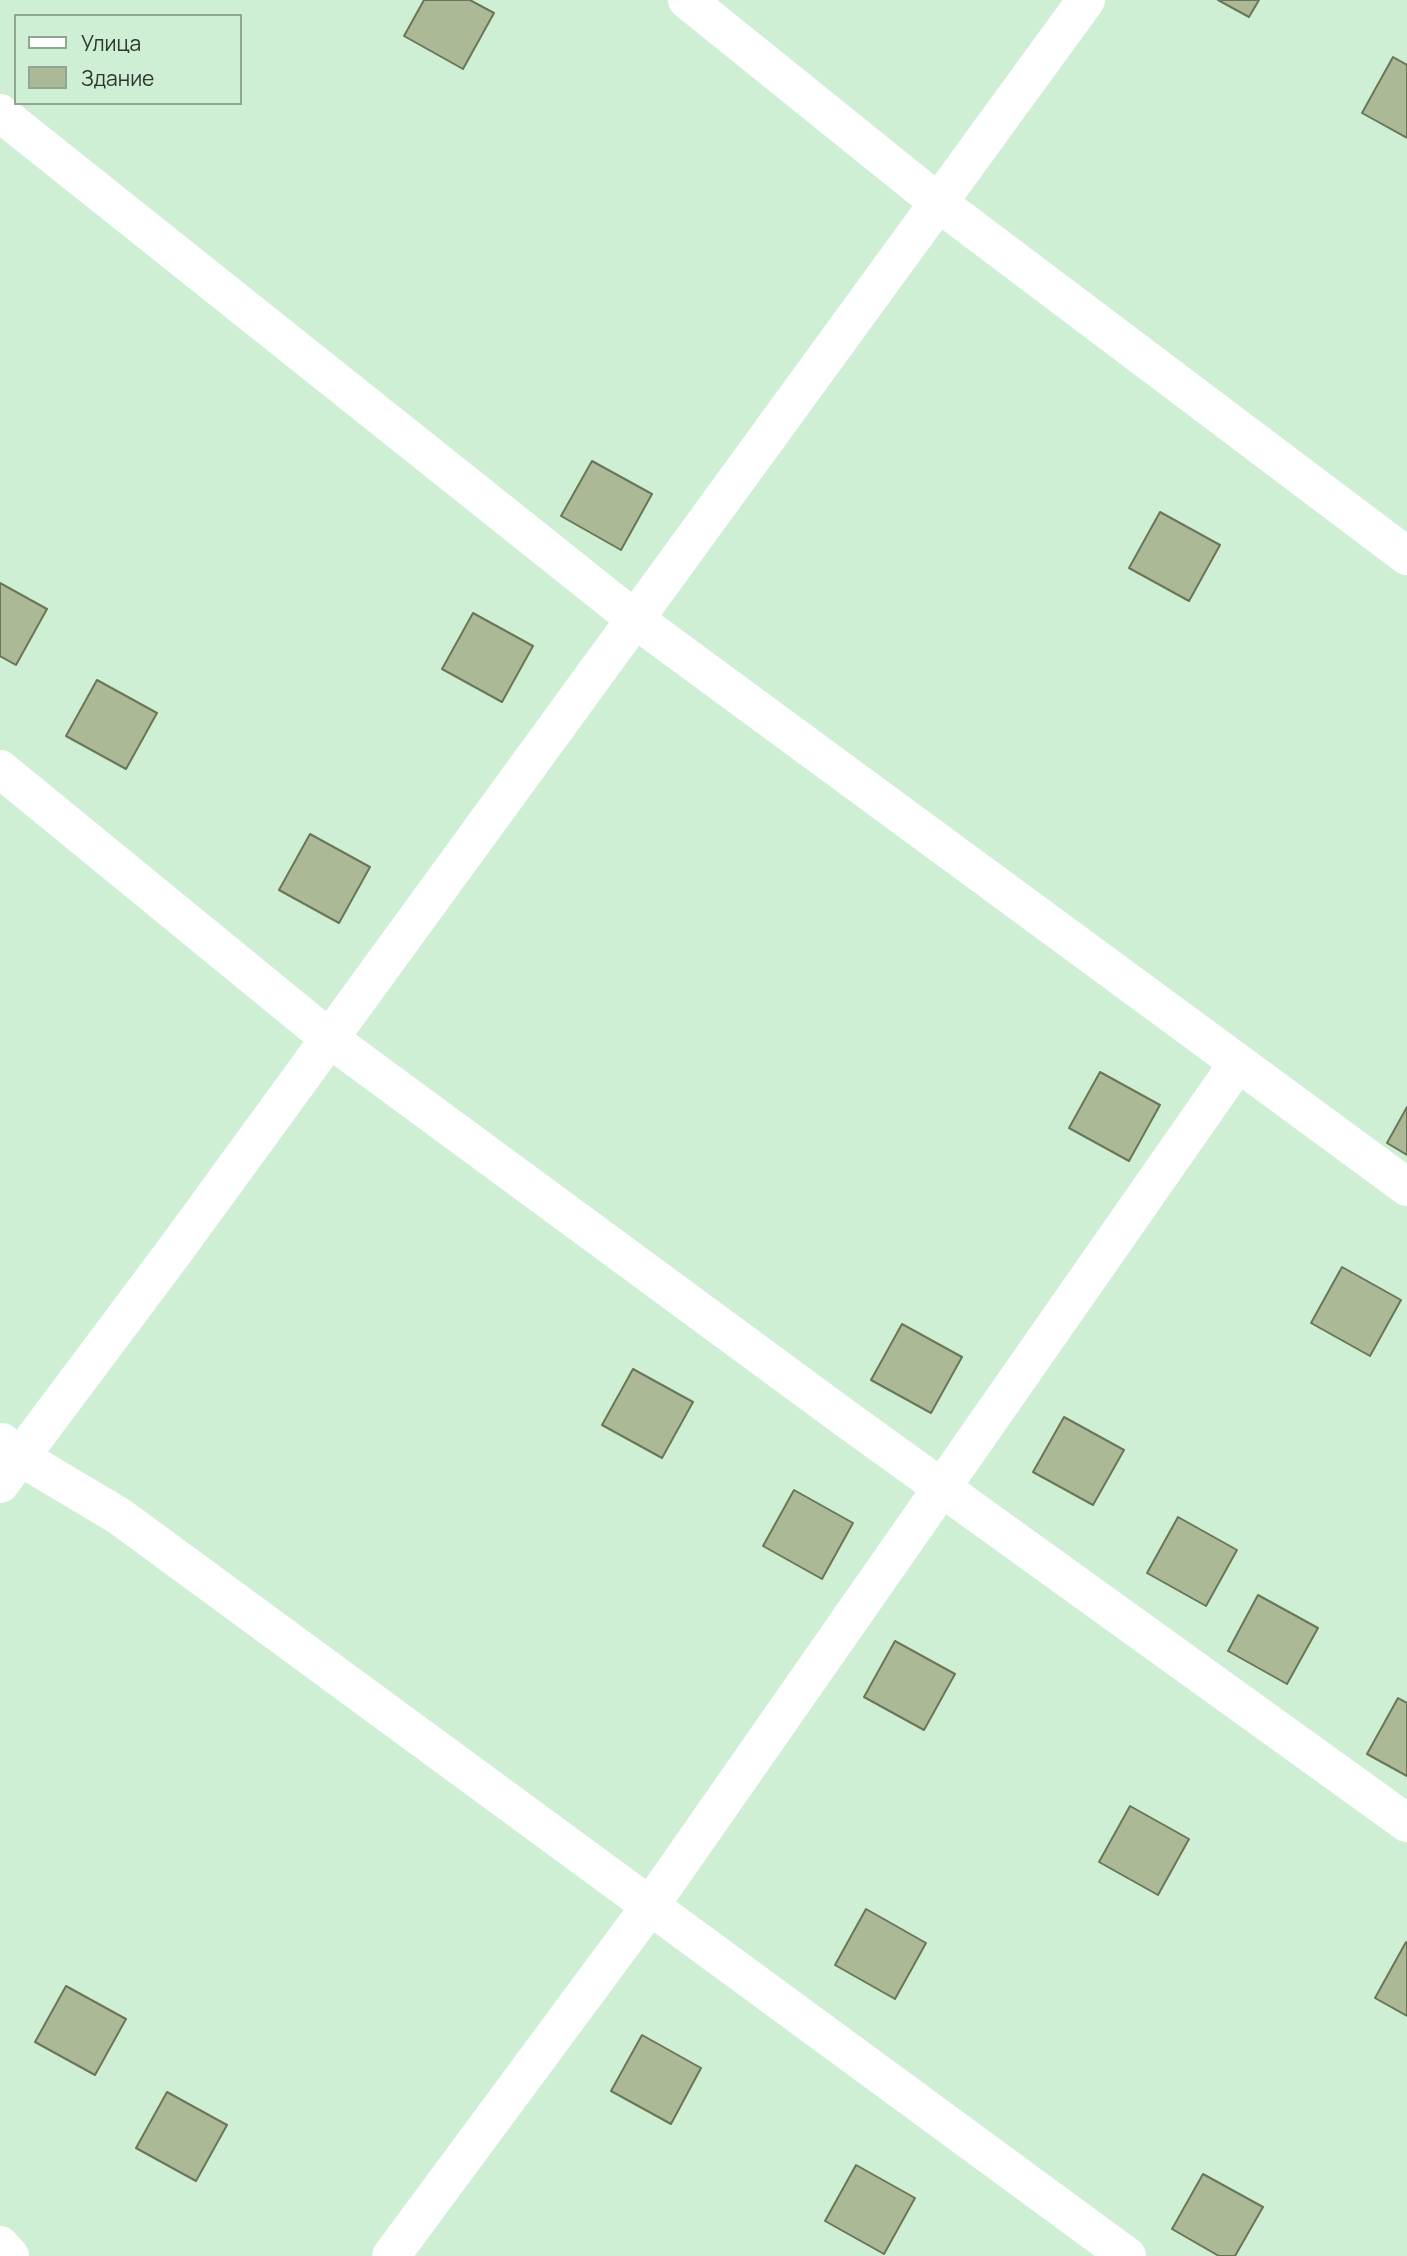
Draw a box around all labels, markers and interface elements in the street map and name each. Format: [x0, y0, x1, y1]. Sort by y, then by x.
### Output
legend [14, 14, 242, 105]
text: Улица [81, 29, 141, 57]
text: Здание [81, 64, 154, 92]

